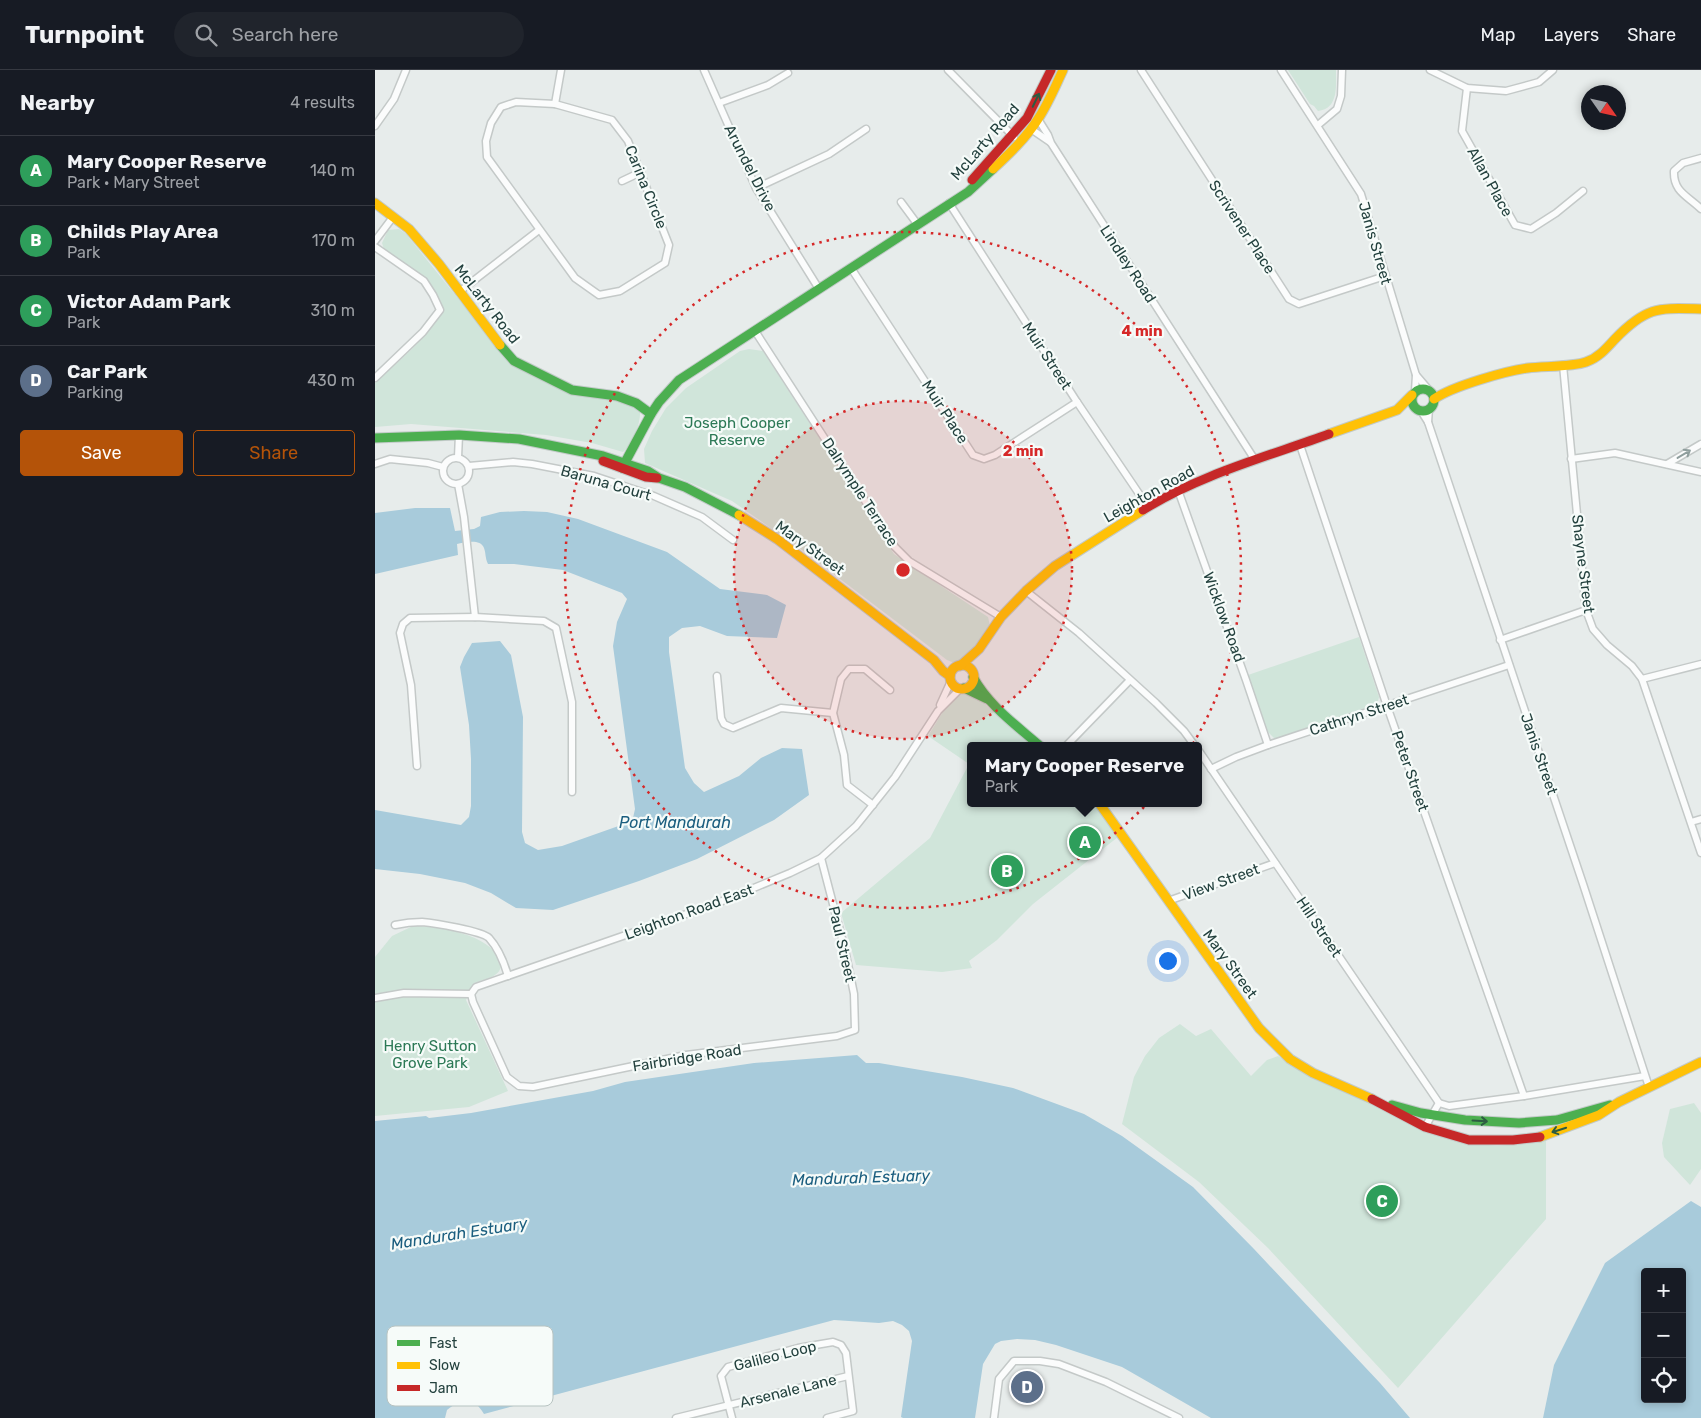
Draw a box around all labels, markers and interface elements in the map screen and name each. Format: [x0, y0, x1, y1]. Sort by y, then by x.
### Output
search box [174, 12, 524, 57]
text: Turnpoint [25, 21, 144, 49]
icon: search [192, 21, 220, 49]
text: Search here [232, 23, 338, 46]
text: Map [1481, 24, 1516, 46]
text: Layers [1544, 24, 1599, 46]
text: Share [1627, 24, 1676, 46]
north arrow [1581, 85, 1626, 130]
text: Nearby [20, 90, 95, 115]
one-way arrow [1031, 92, 1041, 107]
text: 4 results [290, 93, 355, 112]
street label: McLarty Road [947, 100, 1023, 184]
street label: Arundel Drive [721, 122, 779, 214]
street label: Carina Circle [621, 143, 671, 231]
street label: Allan Place [1464, 144, 1516, 220]
text: Mary Cooper Reserve [67, 150, 267, 173]
text: A [30, 161, 42, 180]
text: 140 m [310, 161, 355, 180]
text: Park · Mary Street [67, 173, 199, 192]
street label: Scrivener Place [1205, 177, 1279, 277]
street label: Janis Street [1355, 200, 1395, 287]
text: Childs Play Area [67, 220, 218, 243]
street label: Lindley Road [1096, 222, 1160, 306]
text: B [30, 231, 42, 250]
text: 170 m [312, 231, 355, 250]
text: Park [67, 243, 100, 262]
street label: McLarty Road [450, 261, 524, 347]
text: Victor Adam Park [67, 290, 231, 313]
text: C [30, 301, 42, 320]
text: 310 m [311, 301, 355, 320]
text: Park [67, 313, 100, 332]
street label: Muir Street [1018, 319, 1076, 393]
text: 4 min [1121, 322, 1163, 340]
text: Car Park [67, 360, 147, 383]
text: D [30, 371, 42, 390]
text: 430 m [307, 371, 355, 390]
street label: Muir Place [918, 377, 972, 447]
text: Parking [67, 383, 123, 402]
park label: Joseph Cooper Reserve [684, 414, 790, 449]
button: Save [20, 430, 183, 476]
button: Share [193, 430, 355, 476]
street label: Dalrymple Terrace [818, 434, 902, 550]
text: 2 min [1003, 442, 1043, 460]
one-way arrow [1676, 448, 1690, 458]
street label: Baruna Court [559, 461, 653, 505]
street label: Leighton Road [1100, 462, 1198, 526]
street label: Shayne Street [1568, 514, 1598, 615]
street label: Mary Street [772, 517, 848, 579]
centre of rings [894, 561, 912, 579]
street label: Wicklow Road [1199, 569, 1249, 665]
street label: Cathryn Street [1307, 690, 1411, 740]
street label: Janis Street [1517, 711, 1561, 797]
street label: Peter Street [1388, 728, 1432, 814]
popup [967, 742, 1202, 807]
text: Mary Cooper Reserve [985, 754, 1184, 777]
text: Park [985, 777, 1018, 796]
water label: Port Mandurah [619, 813, 731, 832]
pin: A [1069, 823, 1101, 861]
pin: B [991, 852, 1023, 890]
street label: View Street [1180, 860, 1262, 904]
street label: Leighton Road East [622, 880, 756, 944]
street label: Hill Street [1292, 894, 1346, 961]
street label: Paul Street [825, 904, 860, 984]
street label: Mary Street [1199, 926, 1261, 1002]
your location [1155, 948, 1181, 974]
park label: Henry Sutton Grove Park [383, 1037, 477, 1072]
street label: Fairbridge Road [631, 1041, 743, 1075]
one-way arrow [1471, 1116, 1487, 1125]
one-way arrow [1552, 1126, 1568, 1136]
water label: Mandurah Estuary [792, 1166, 932, 1189]
pin: C [1366, 1182, 1398, 1220]
water label: Mandurah Estuary [389, 1213, 530, 1254]
map controls [1641, 1268, 1686, 1403]
button: + [1641, 1268, 1686, 1313]
button: − [1641, 1313, 1686, 1358]
legend [387, 1326, 553, 1406]
text: Fast [429, 1335, 458, 1352]
street label: Galileo Loop [732, 1337, 818, 1375]
text: Slow [429, 1357, 460, 1374]
button: locate [1641, 1358, 1686, 1403]
pin: D [1011, 1368, 1043, 1406]
street label: Arsenale Lane [738, 1370, 838, 1412]
text: Jam [429, 1380, 458, 1397]

